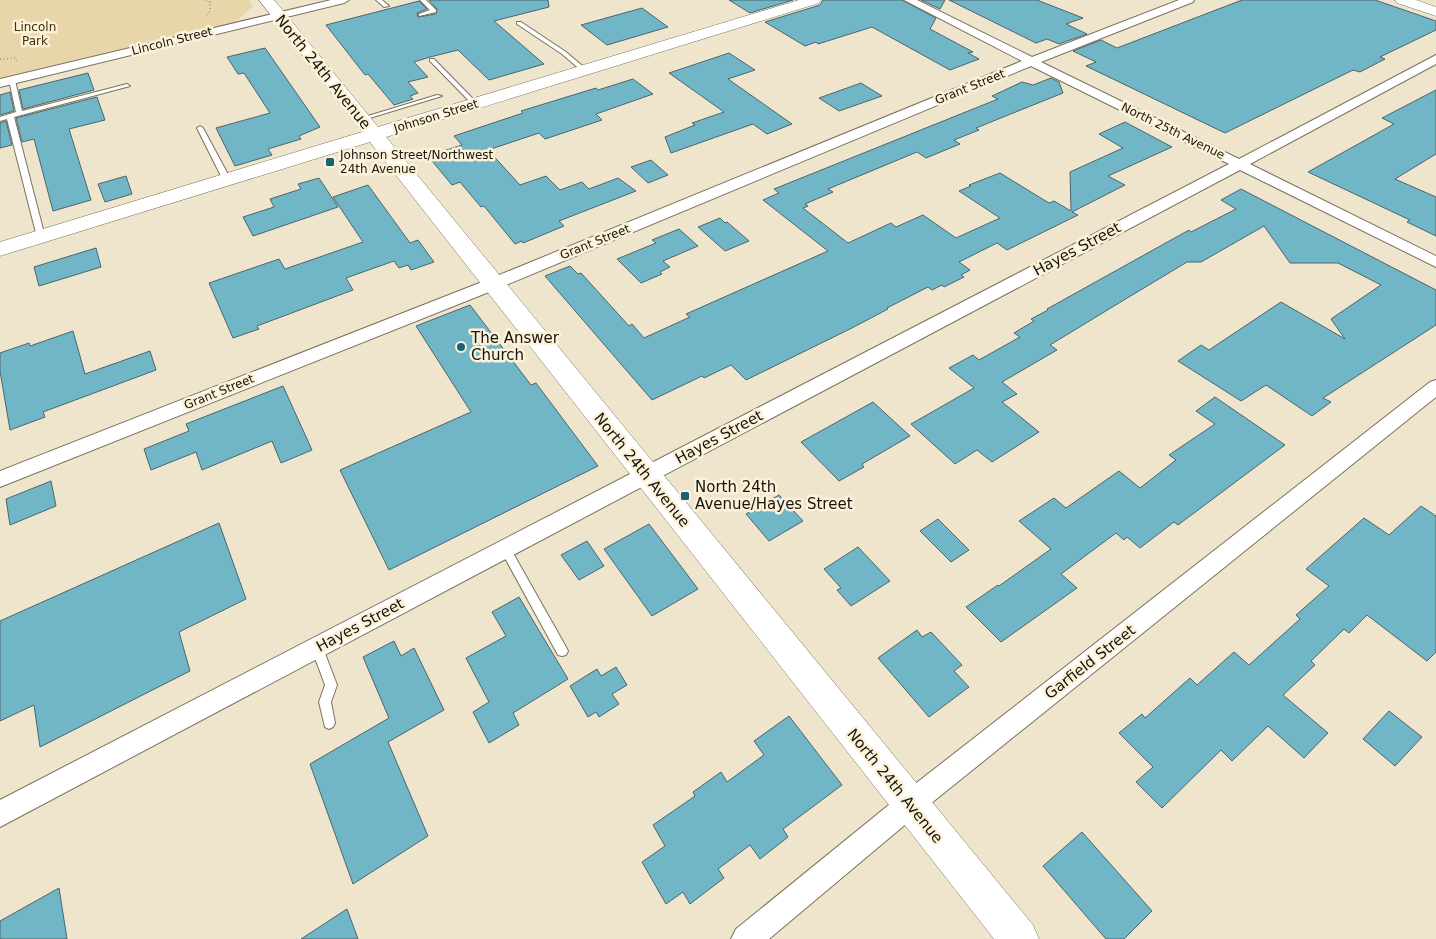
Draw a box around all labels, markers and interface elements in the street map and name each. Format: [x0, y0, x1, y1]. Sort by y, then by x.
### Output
street label: North 24th Avenue [271, 11, 375, 133]
park label: Lincoln Park [14, 20, 56, 48]
street label: Lincoln Street [130, 24, 214, 58]
street label: Grant Street [933, 67, 1007, 107]
street label: Johnson Street [391, 96, 480, 136]
street label: North 25th Avenue [1119, 100, 1227, 162]
place label: Johnson Street/Northwest 24th Avenue [339, 148, 494, 176]
marker: Johnson Street/Northwest 24th Avenue [324, 156, 336, 168]
street label: Hayes Street [1030, 218, 1124, 280]
street label: Grant Street [558, 222, 632, 262]
place label: The Answer Church [470, 329, 560, 364]
marker: The Answer Church [455, 341, 467, 353]
street label: Grant Street [182, 372, 256, 412]
street label: Hayes Street [672, 406, 766, 468]
street label: North 24th Avenue [590, 409, 694, 531]
place label: North 24th Avenue/Hayes Street [695, 478, 853, 513]
marker: North 24th Avenue/Hayes Street [679, 490, 691, 502]
street label: Hayes Street [313, 594, 407, 656]
street label: Garfield Street [1041, 621, 1139, 703]
street label: North 24th Avenue [843, 725, 947, 847]

